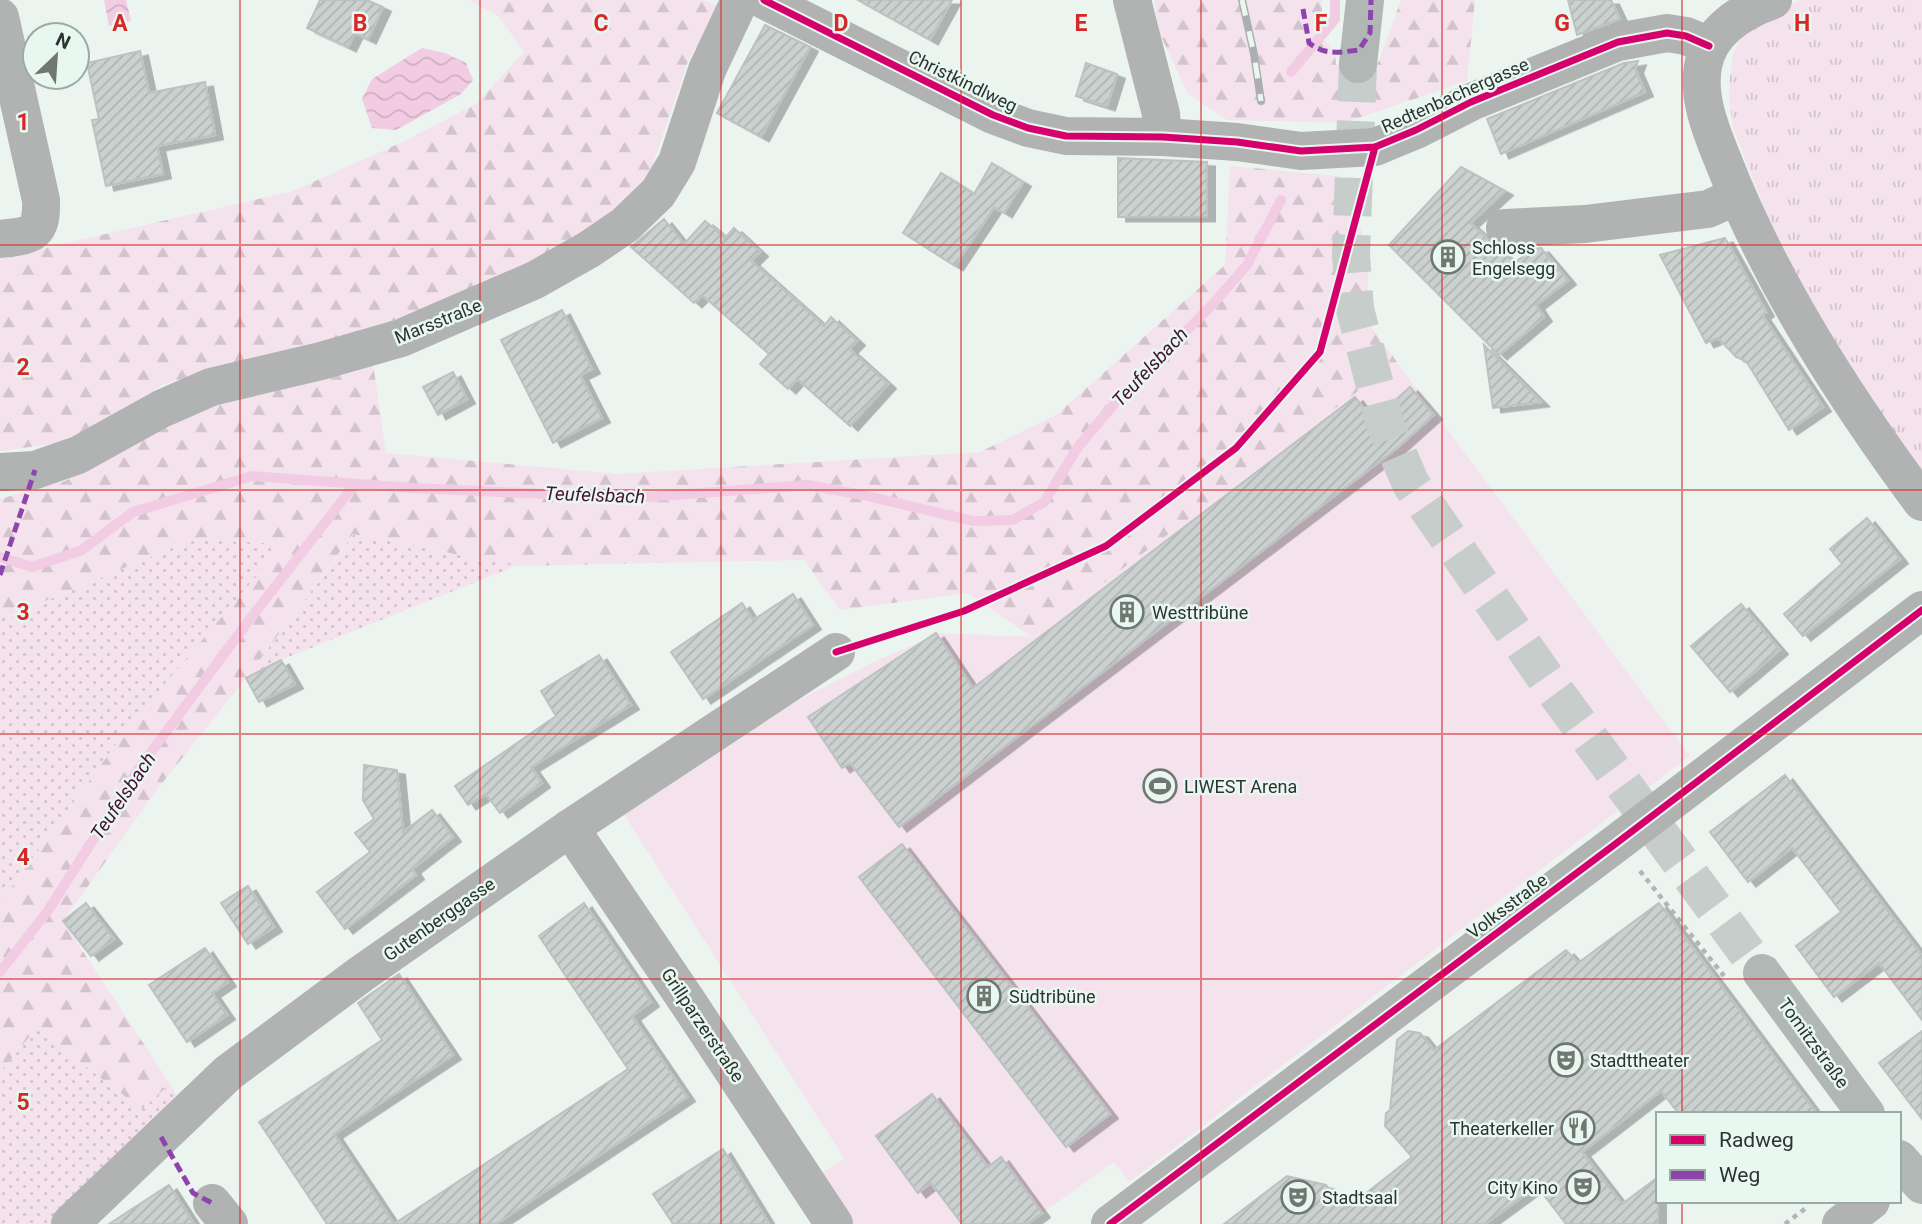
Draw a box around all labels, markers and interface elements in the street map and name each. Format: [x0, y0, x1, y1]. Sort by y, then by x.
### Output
text: A [112, 10, 128, 37]
text: B [353, 10, 367, 37]
text: C [593, 10, 609, 37]
text: D [834, 10, 848, 37]
text: E [1075, 10, 1088, 37]
text: F [1315, 10, 1328, 37]
text: G [1554, 10, 1570, 37]
text: H [1794, 10, 1810, 37]
north arrow [21, 21, 91, 91]
text: N [52, 28, 74, 54]
street label: Christkindlweg [905, 46, 1021, 116]
street label: Redtenbachergasse [1378, 53, 1532, 137]
text: 1 [16, 109, 30, 136]
place label: Schloss Engelsegg [1472, 237, 1555, 279]
building icon: Schloss Engelsegg [1429, 238, 1467, 276]
street label: Marsstraße [391, 294, 485, 348]
water label: Teufelsbach [1107, 323, 1193, 411]
text: 2 [16, 354, 30, 381]
water label: Teufelsbach [545, 482, 645, 508]
building icon: Westtribüne [1108, 593, 1146, 631]
text: 3 [16, 599, 30, 626]
place label: Westtribüne [1152, 602, 1248, 623]
water label: Teufelsbach [85, 748, 161, 844]
sports icon: LIWEST Arena [1141, 767, 1179, 805]
place label: LIWEST Arena [1184, 776, 1297, 797]
text: 4 [16, 844, 30, 871]
street label: Volksstraße [1463, 869, 1551, 943]
street label: Gutenberggasse [379, 873, 499, 965]
street label: Grillparzerstraße [657, 964, 749, 1086]
building icon: Südtribüne [965, 977, 1003, 1015]
place label: Südtribüne [1009, 986, 1096, 1007]
street label: Tomitzstraße [1774, 994, 1854, 1092]
theatre icon: Stadttheater [1547, 1041, 1585, 1079]
place label: Stadttheater [1590, 1050, 1689, 1071]
text: 5 [16, 1089, 30, 1116]
restaurant icon: Theaterkeller [1559, 1109, 1597, 1147]
legend [1656, 1112, 1901, 1203]
place label: Theaterkeller [1450, 1118, 1554, 1139]
text: Radweg [1719, 1128, 1794, 1152]
text: Weg [1719, 1163, 1760, 1187]
theatre icon: City Kino [1564, 1168, 1602, 1206]
place label: City Kino [1487, 1177, 1558, 1198]
theatre icon: Stadtsaal [1279, 1178, 1317, 1216]
place label: Stadtsaal [1322, 1187, 1398, 1208]

